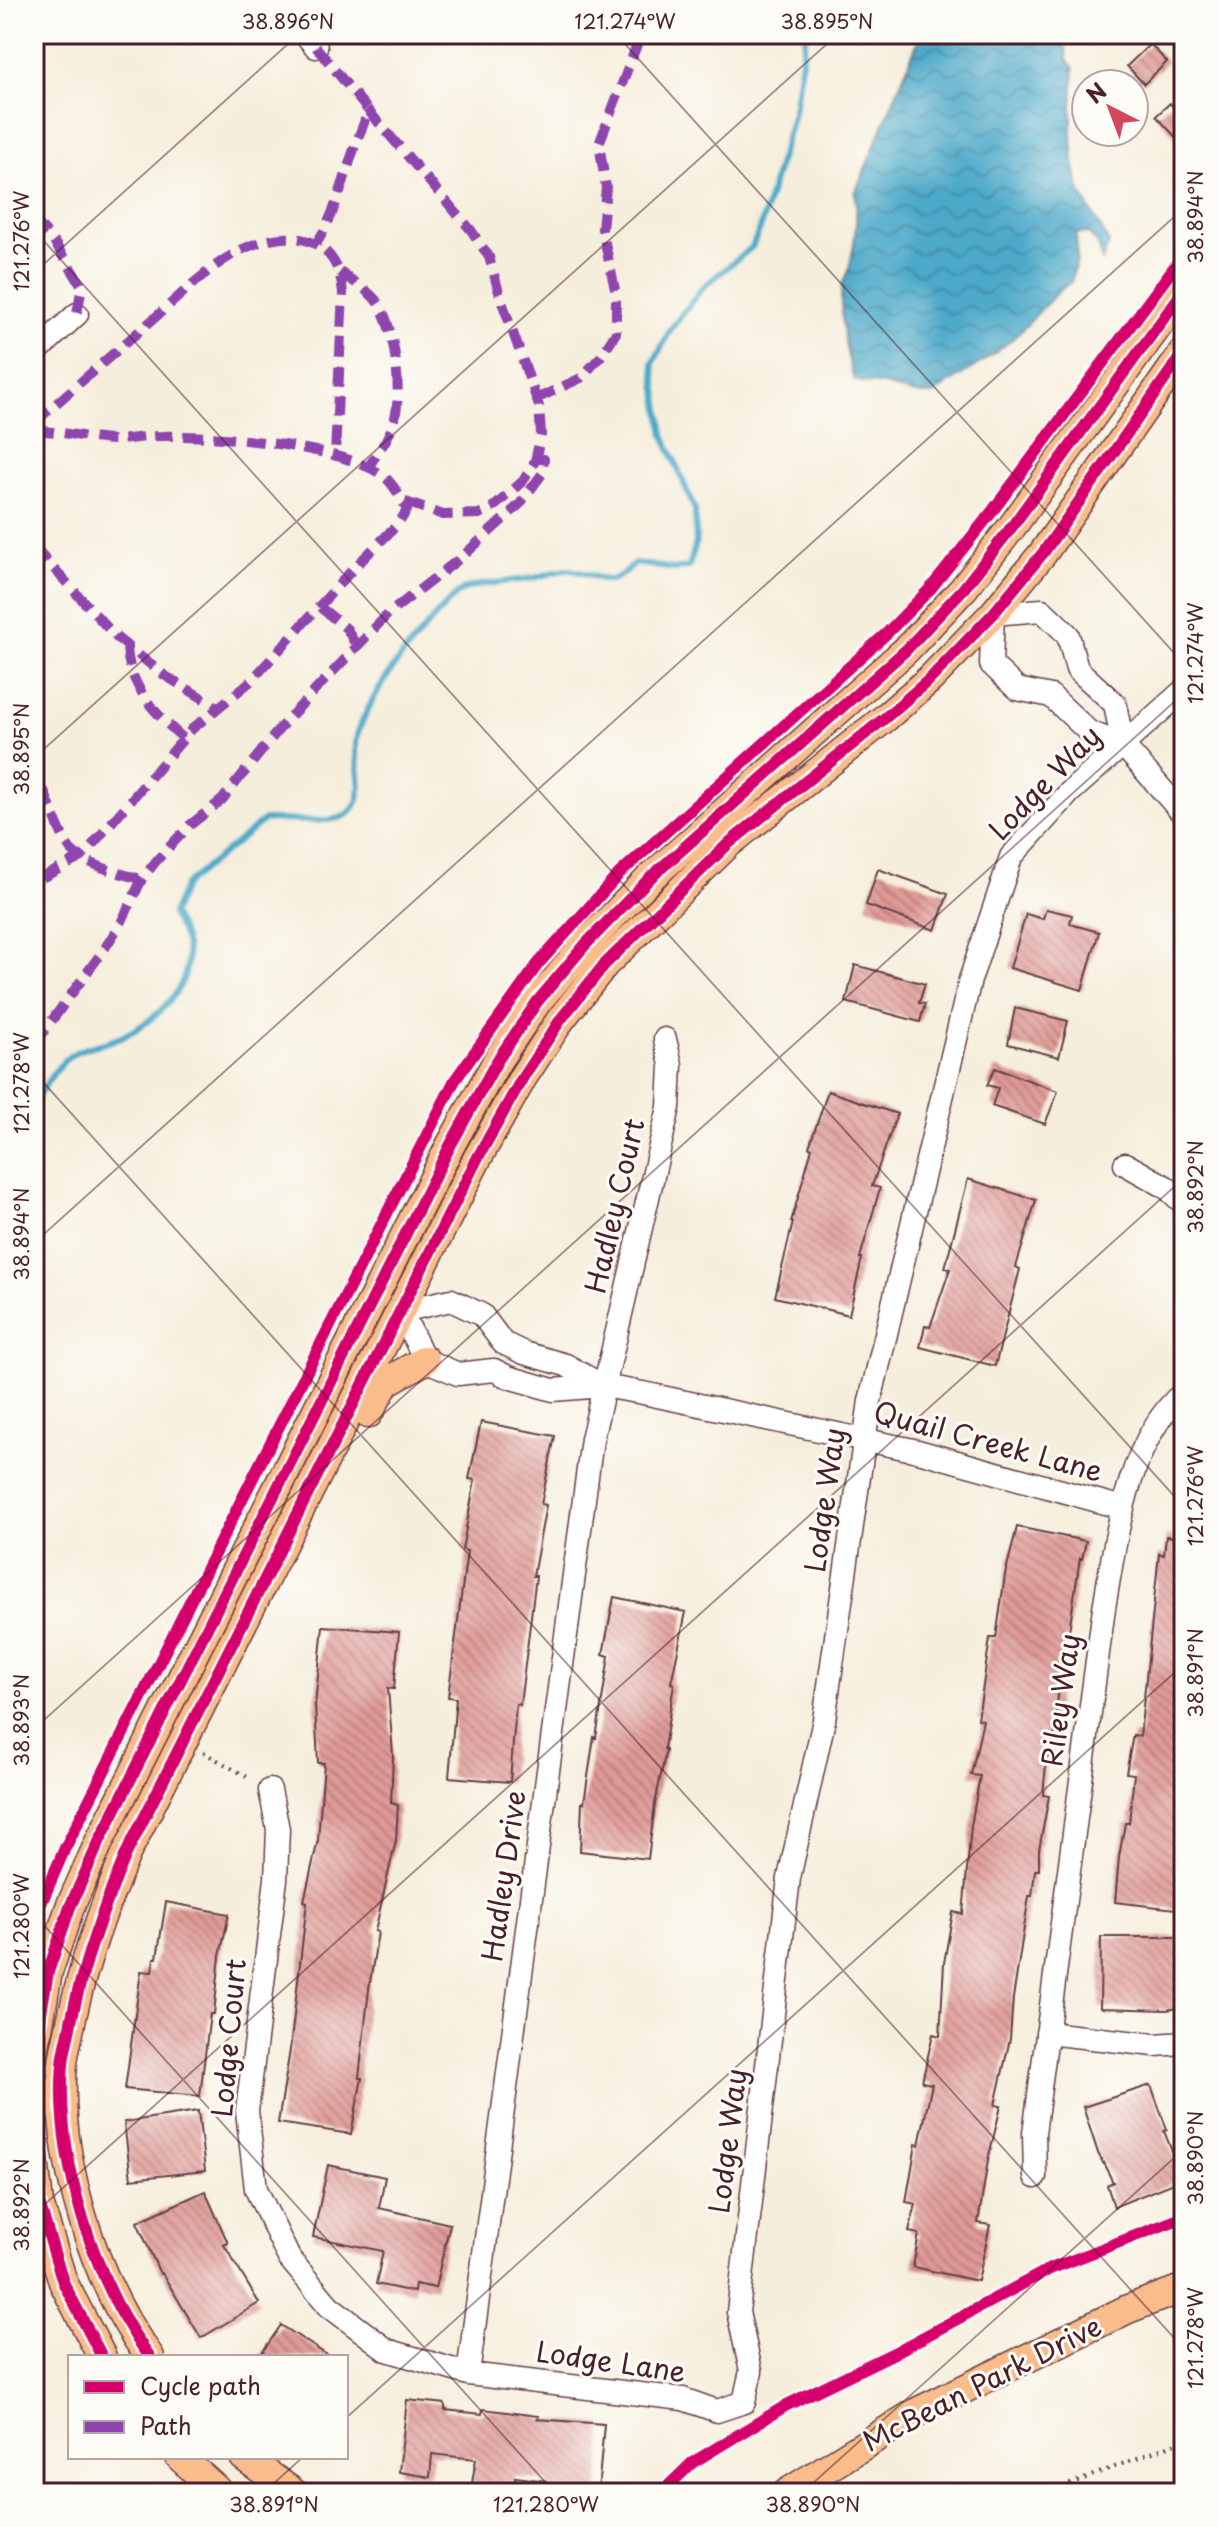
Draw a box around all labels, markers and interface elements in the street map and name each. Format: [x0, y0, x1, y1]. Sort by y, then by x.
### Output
text: 38.896°N [242, 6, 334, 36]
text: 121.274°W [574, 6, 676, 36]
text: 38.895°N [780, 6, 874, 36]
north arrow [1070, 68, 1150, 148]
text: N [1078, 74, 1113, 110]
text: 38.894°N [1180, 170, 1210, 264]
text: 121.276°W [6, 190, 36, 291]
text: 121.274°W [1180, 602, 1210, 704]
text: 38.895°N [6, 702, 36, 796]
street label: Lodge Way [978, 715, 1110, 849]
text: 121.278°W [6, 1032, 36, 1134]
street label: Hadley Court [573, 1114, 655, 1297]
text: 38.892°N [1180, 1140, 1210, 1234]
text: 38.894°N [6, 1187, 36, 1281]
street label: Quail Creek Lane [869, 1389, 1108, 1492]
street label: Lodge Way [792, 1425, 855, 1575]
text: 121.276°W [1180, 1445, 1210, 1546]
text: 38.891°N [1180, 1628, 1210, 1718]
street label: Riley Way [1029, 1630, 1090, 1769]
text: 38.893°N [6, 1674, 36, 1766]
street label: Hadley Drive [469, 1788, 536, 1964]
text: 121.280°W [6, 1873, 36, 1979]
street label: Lodge Court [199, 1957, 256, 2119]
street label: Lodge Way [696, 2066, 757, 2216]
text: 38.890°N [1180, 2111, 1210, 2205]
text: 38.892°N [6, 2158, 36, 2252]
text: 121.278°W [1180, 2287, 1210, 2389]
street label: McBean Park Drive [854, 2304, 1108, 2462]
street label: Lodge Lane [534, 2329, 689, 2392]
legend [68, 2355, 348, 2459]
text: Cycle path [140, 2367, 261, 2403]
text: Path [140, 2407, 192, 2443]
text: 38.891°N [229, 2489, 319, 2519]
text: 121.280°W [493, 2489, 599, 2519]
text: 38.890°N [766, 2489, 860, 2519]

